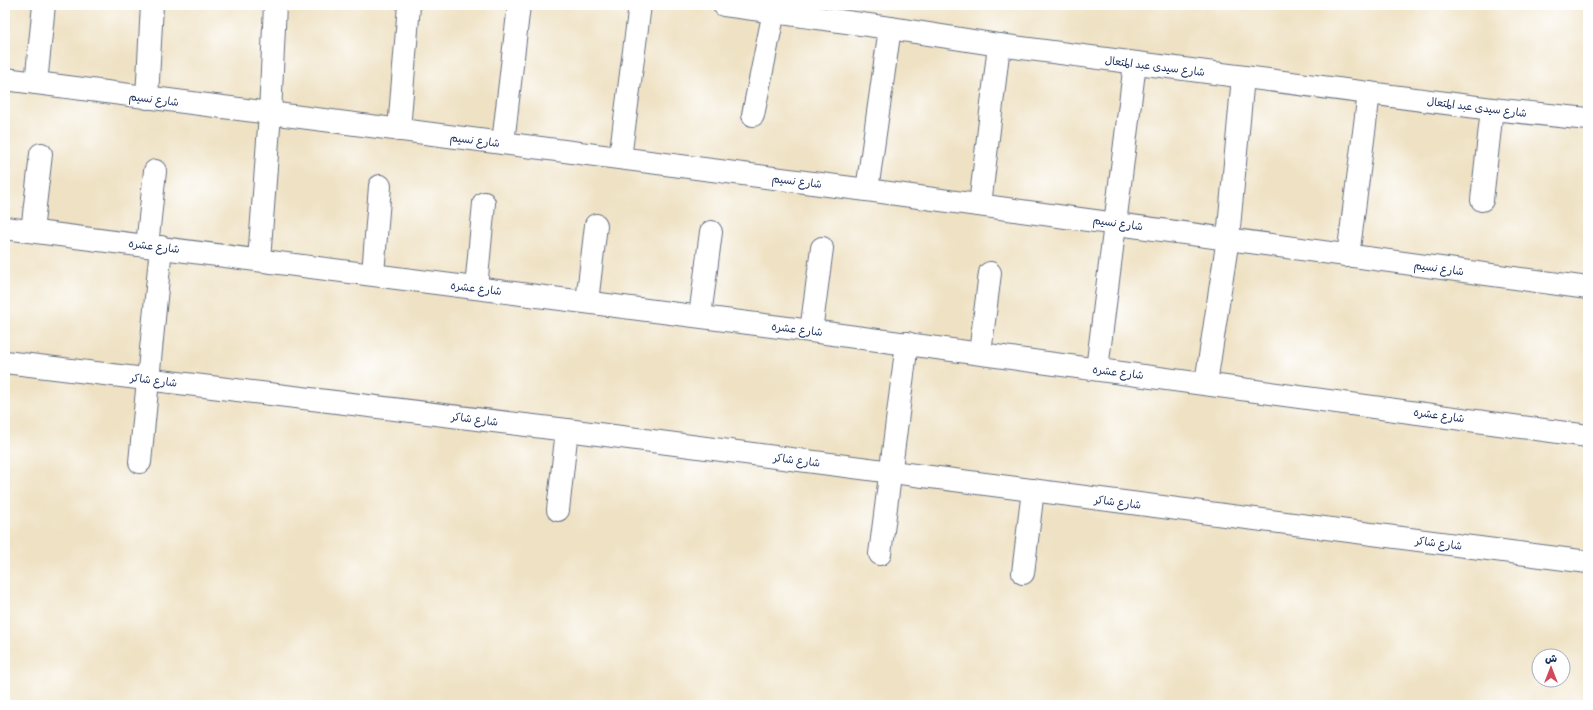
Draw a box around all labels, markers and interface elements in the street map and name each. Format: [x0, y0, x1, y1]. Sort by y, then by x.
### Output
street label: شارع سيدى عبد المتعال [1104, 53, 1206, 81]
street label: شارع نسيم [128, 89, 180, 111]
street label: شارع سيدى عبد المتعال [1426, 94, 1528, 122]
street label: شارع نسيم [449, 130, 501, 152]
street label: شارع نسيم [771, 171, 823, 193]
street label: شارع نسيم [1092, 213, 1144, 235]
street label: شارع عشره [127, 236, 180, 258]
street label: شارع نسيم [1413, 258, 1465, 280]
street label: شارع عشره [449, 278, 502, 300]
street label: شارع عشره [770, 319, 823, 341]
street label: شارع عشره [1091, 362, 1144, 384]
street label: شارع شاكر [129, 370, 178, 392]
street label: شارع عشره [1412, 404, 1465, 427]
street label: شارع شاكر [450, 409, 499, 431]
street label: شارع شاكر [772, 450, 821, 472]
street label: شارع شاكر [1093, 492, 1142, 514]
street label: شارع شاكر [1414, 533, 1463, 555]
north arrow [1531, 648, 1571, 688]
text: ش [1545, 651, 1557, 665]

